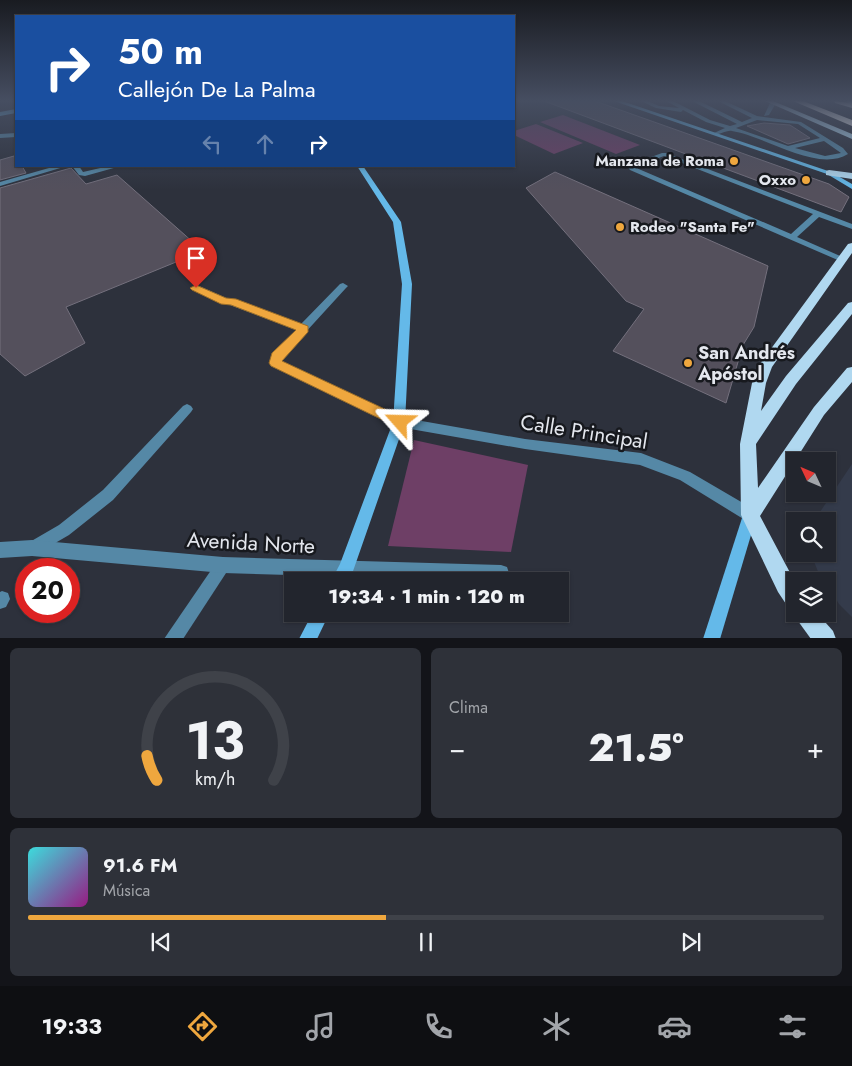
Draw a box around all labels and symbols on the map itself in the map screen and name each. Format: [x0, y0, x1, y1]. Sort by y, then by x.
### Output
place label: Manzana de Roma [596, 150, 724, 172]
marker: Manzana de Roma [728, 155, 740, 167]
place label: Oxxo [759, 169, 796, 191]
marker: Oxxo [800, 174, 812, 186]
place label: Rodeo "Santa Fe" [630, 216, 755, 238]
marker: Rodeo "Santa Fe" [614, 221, 626, 233]
pin [175, 237, 217, 288]
place label: San Andrés Apóstol [697, 340, 795, 387]
marker: San Andrés Apóstol [682, 357, 694, 369]
position arrow [373, 395, 425, 447]
street label: Calle Principal [518, 407, 650, 457]
north arrow [786, 452, 836, 502]
street label: Avenida Norte [186, 525, 316, 561]
speed limit sign: 20 [15, 558, 80, 623]

